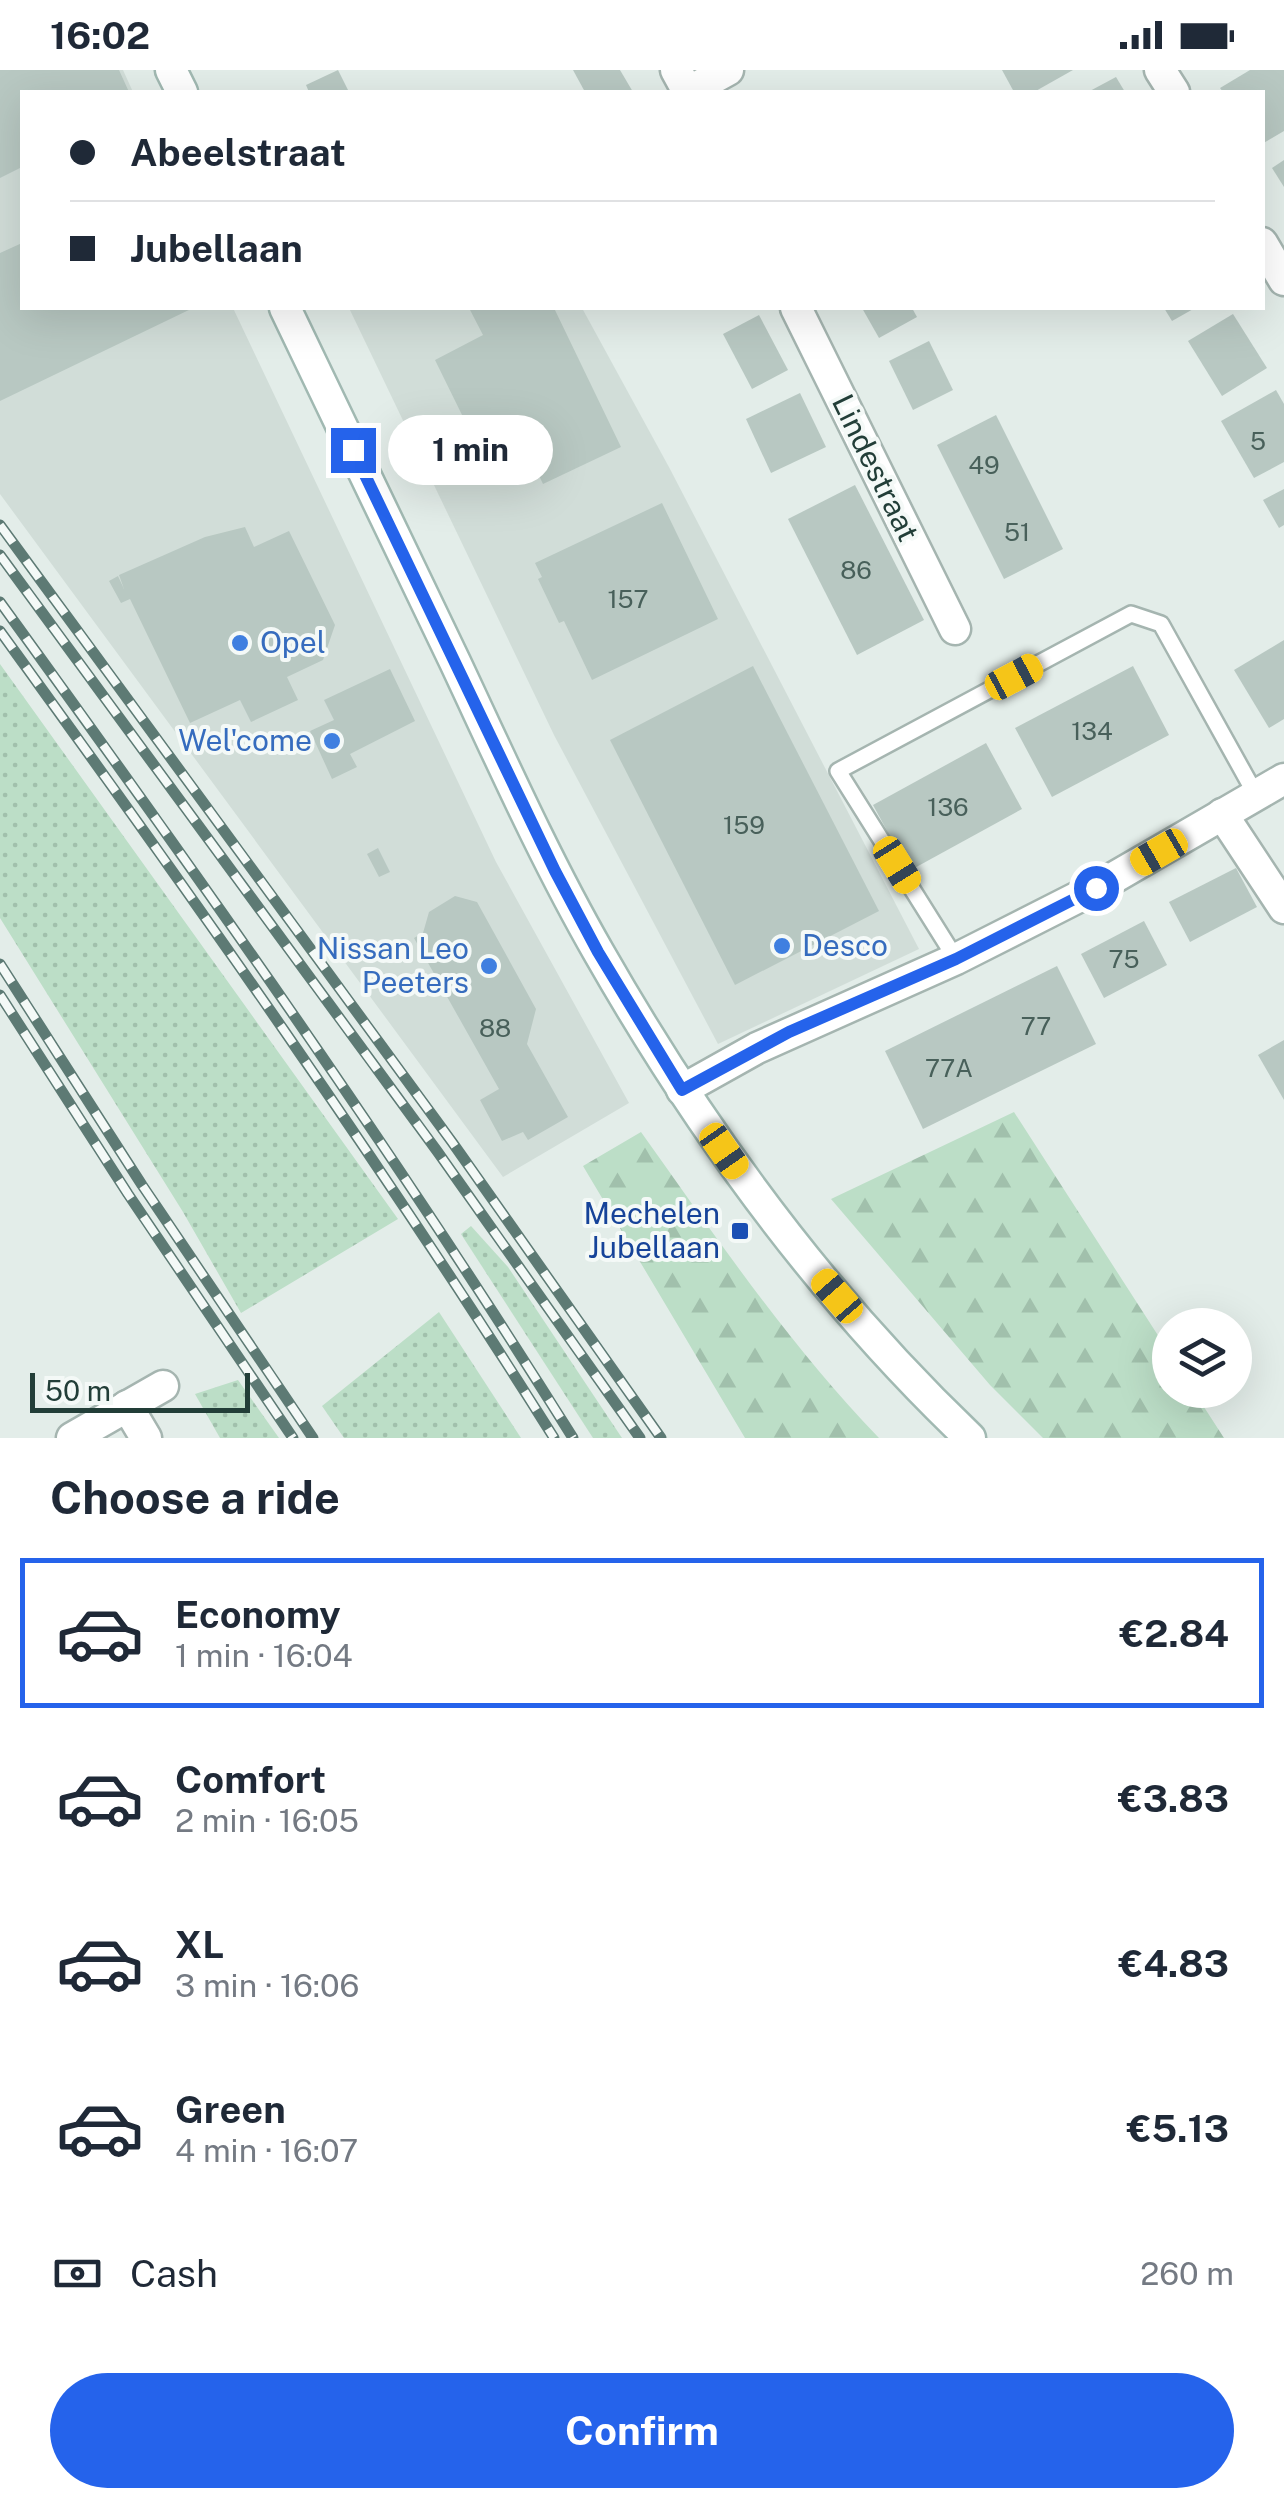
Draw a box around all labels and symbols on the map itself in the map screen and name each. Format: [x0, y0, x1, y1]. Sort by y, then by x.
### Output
street label: Lindestraat [825, 388, 927, 547]
callout: 1 min [388, 415, 553, 485]
house number: 5 [1250, 426, 1266, 456]
route end [331, 428, 376, 473]
house number: 49 [968, 450, 1000, 480]
house number: 51 [1004, 517, 1030, 547]
house number: 86 [840, 555, 872, 585]
house number: 157 [607, 584, 649, 614]
place label: Opel [260, 624, 326, 660]
marker: Opel [229, 632, 251, 654]
car [980, 650, 1048, 704]
house number: 134 [1071, 716, 1113, 746]
place label: Wel'come [178, 722, 312, 758]
marker: Wel'come [321, 730, 343, 752]
house number: 136 [927, 792, 969, 822]
house number: 159 [723, 810, 765, 840]
car [1126, 824, 1192, 880]
car [868, 832, 926, 898]
route start [1074, 866, 1119, 911]
place label: Desco [802, 927, 888, 963]
place label: Nissan Leo Peeters [317, 930, 469, 1000]
marker: Desco [771, 935, 793, 957]
house number: 75 [1108, 944, 1140, 974]
marker: Nissan Leo Peeters [478, 955, 500, 977]
house number: 77 [1021, 1011, 1051, 1041]
house number: 88 [479, 1013, 511, 1043]
house number: 77A [925, 1053, 973, 1083]
car [695, 1118, 753, 1184]
place label: Mechelen Jubellaan [584, 1195, 720, 1265]
marker: Mechelen Jubellaan [729, 1220, 751, 1242]
car [806, 1264, 868, 1328]
scale bar [30, 1368, 250, 1412]

